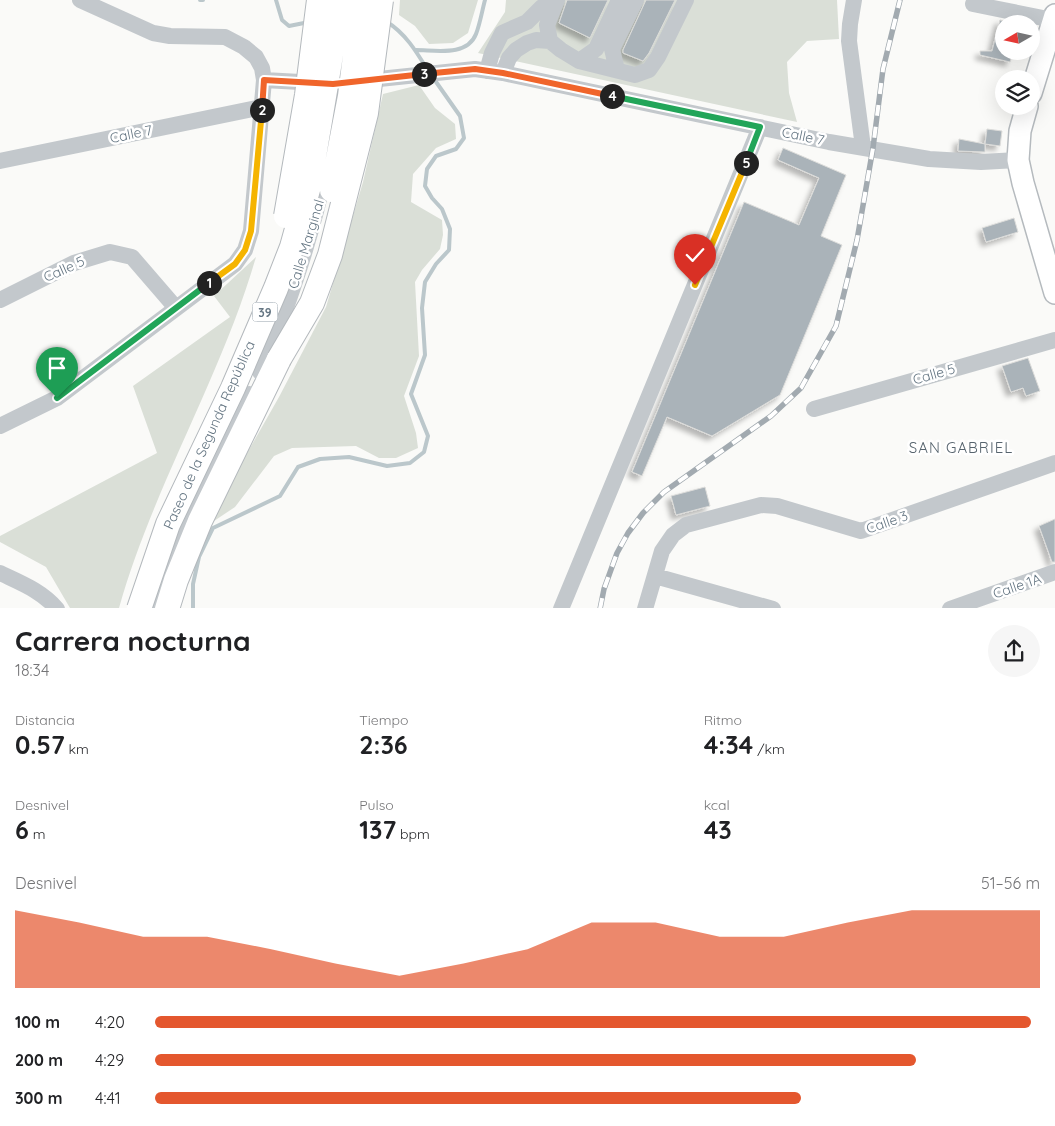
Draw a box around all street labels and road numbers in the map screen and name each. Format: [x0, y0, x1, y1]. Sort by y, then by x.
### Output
street label: Calle 7 [108, 121, 154, 147]
street label: Calle 7 [780, 123, 826, 149]
street label: Calle Marginal [284, 197, 328, 291]
street label: Calle 5 [41, 252, 87, 286]
road number: 39 [252, 302, 278, 322]
street label: Paseo de la Segunda República [159, 338, 259, 532]
street label: Calle 5 [911, 359, 957, 389]
street label: Calle 3 [864, 506, 910, 538]
street label: Calle 1A [990, 569, 1044, 603]

